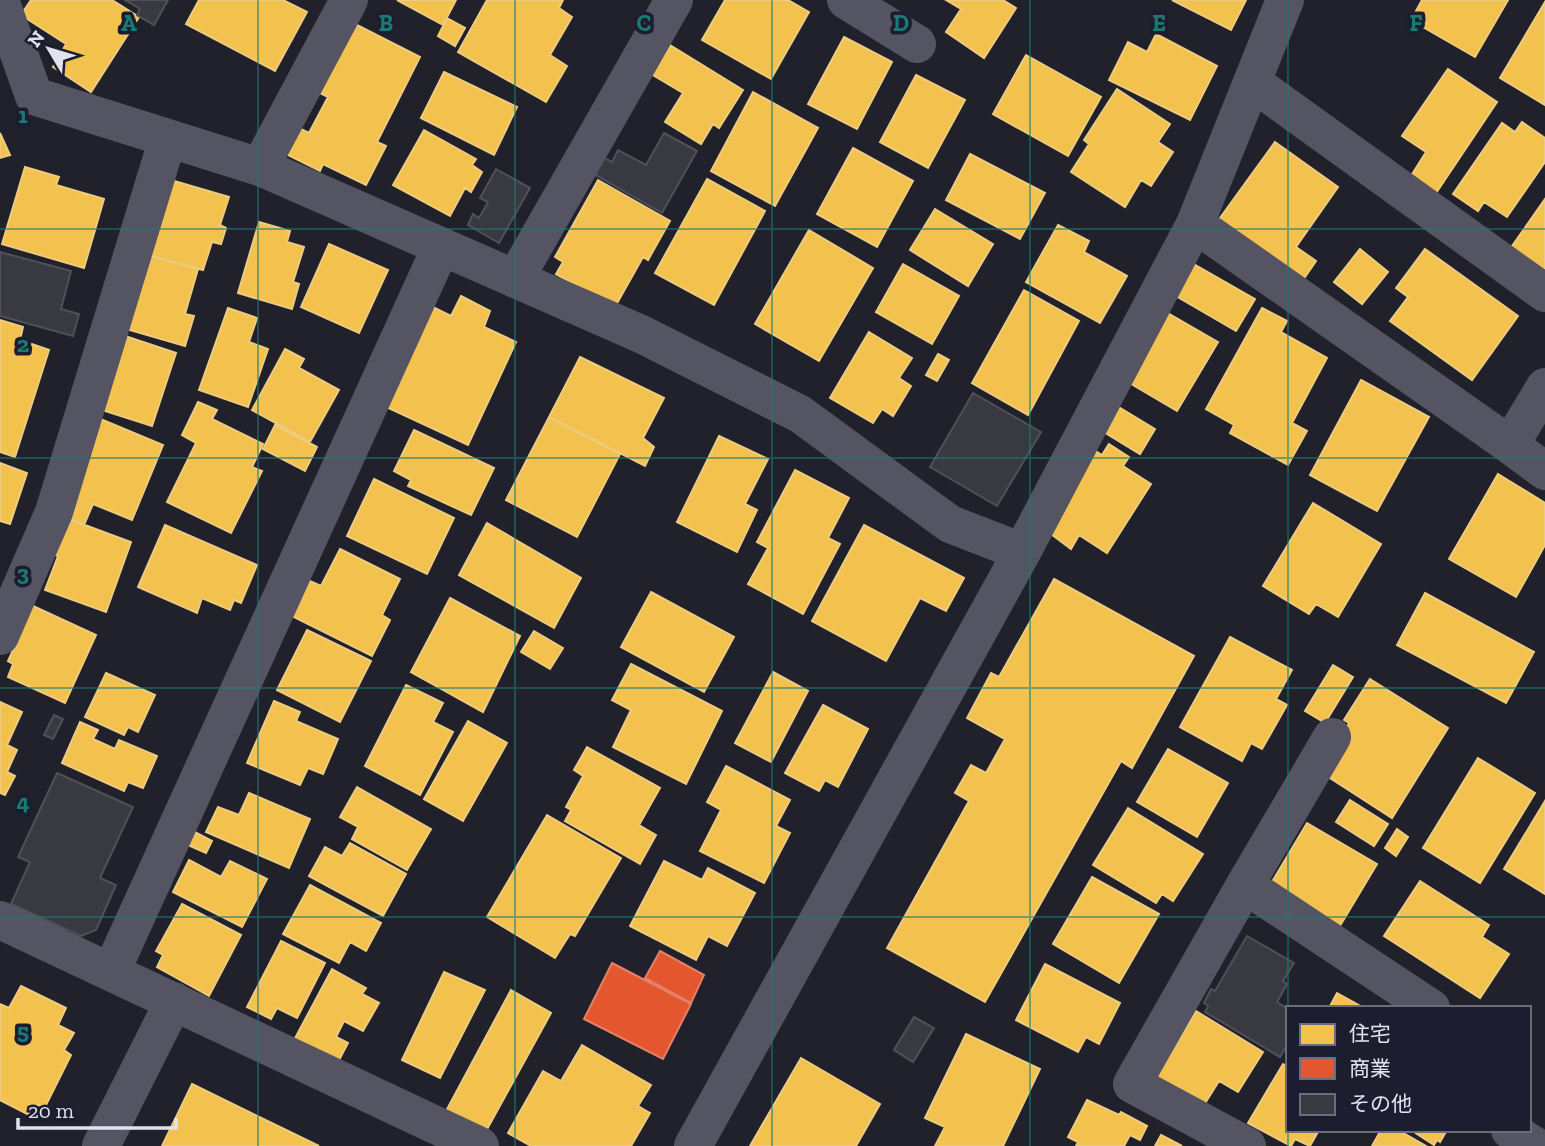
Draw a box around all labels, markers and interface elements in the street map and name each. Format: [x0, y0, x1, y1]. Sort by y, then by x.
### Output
text: A [121, 9, 137, 37]
text: B [379, 9, 393, 37]
text: C [637, 9, 651, 37]
text: D [893, 9, 909, 37]
text: E [1152, 9, 1166, 37]
text: F [1409, 9, 1423, 37]
north arrow [14, 14, 84, 84]
text: N [22, 26, 50, 52]
text: 1 [18, 101, 28, 129]
text: 2 [17, 330, 29, 358]
text: 3 [17, 559, 29, 587]
text: 4 [16, 788, 30, 816]
legend [1286, 1006, 1531, 1132]
text: 5 [17, 1017, 29, 1045]
text: 住宅 [1349, 1021, 1391, 1046]
text: 商業 [1349, 1056, 1391, 1081]
scale bar [18, 1086, 175, 1130]
text: その他 [1349, 1091, 1412, 1116]
text: 20 m [28, 1098, 74, 1123]

